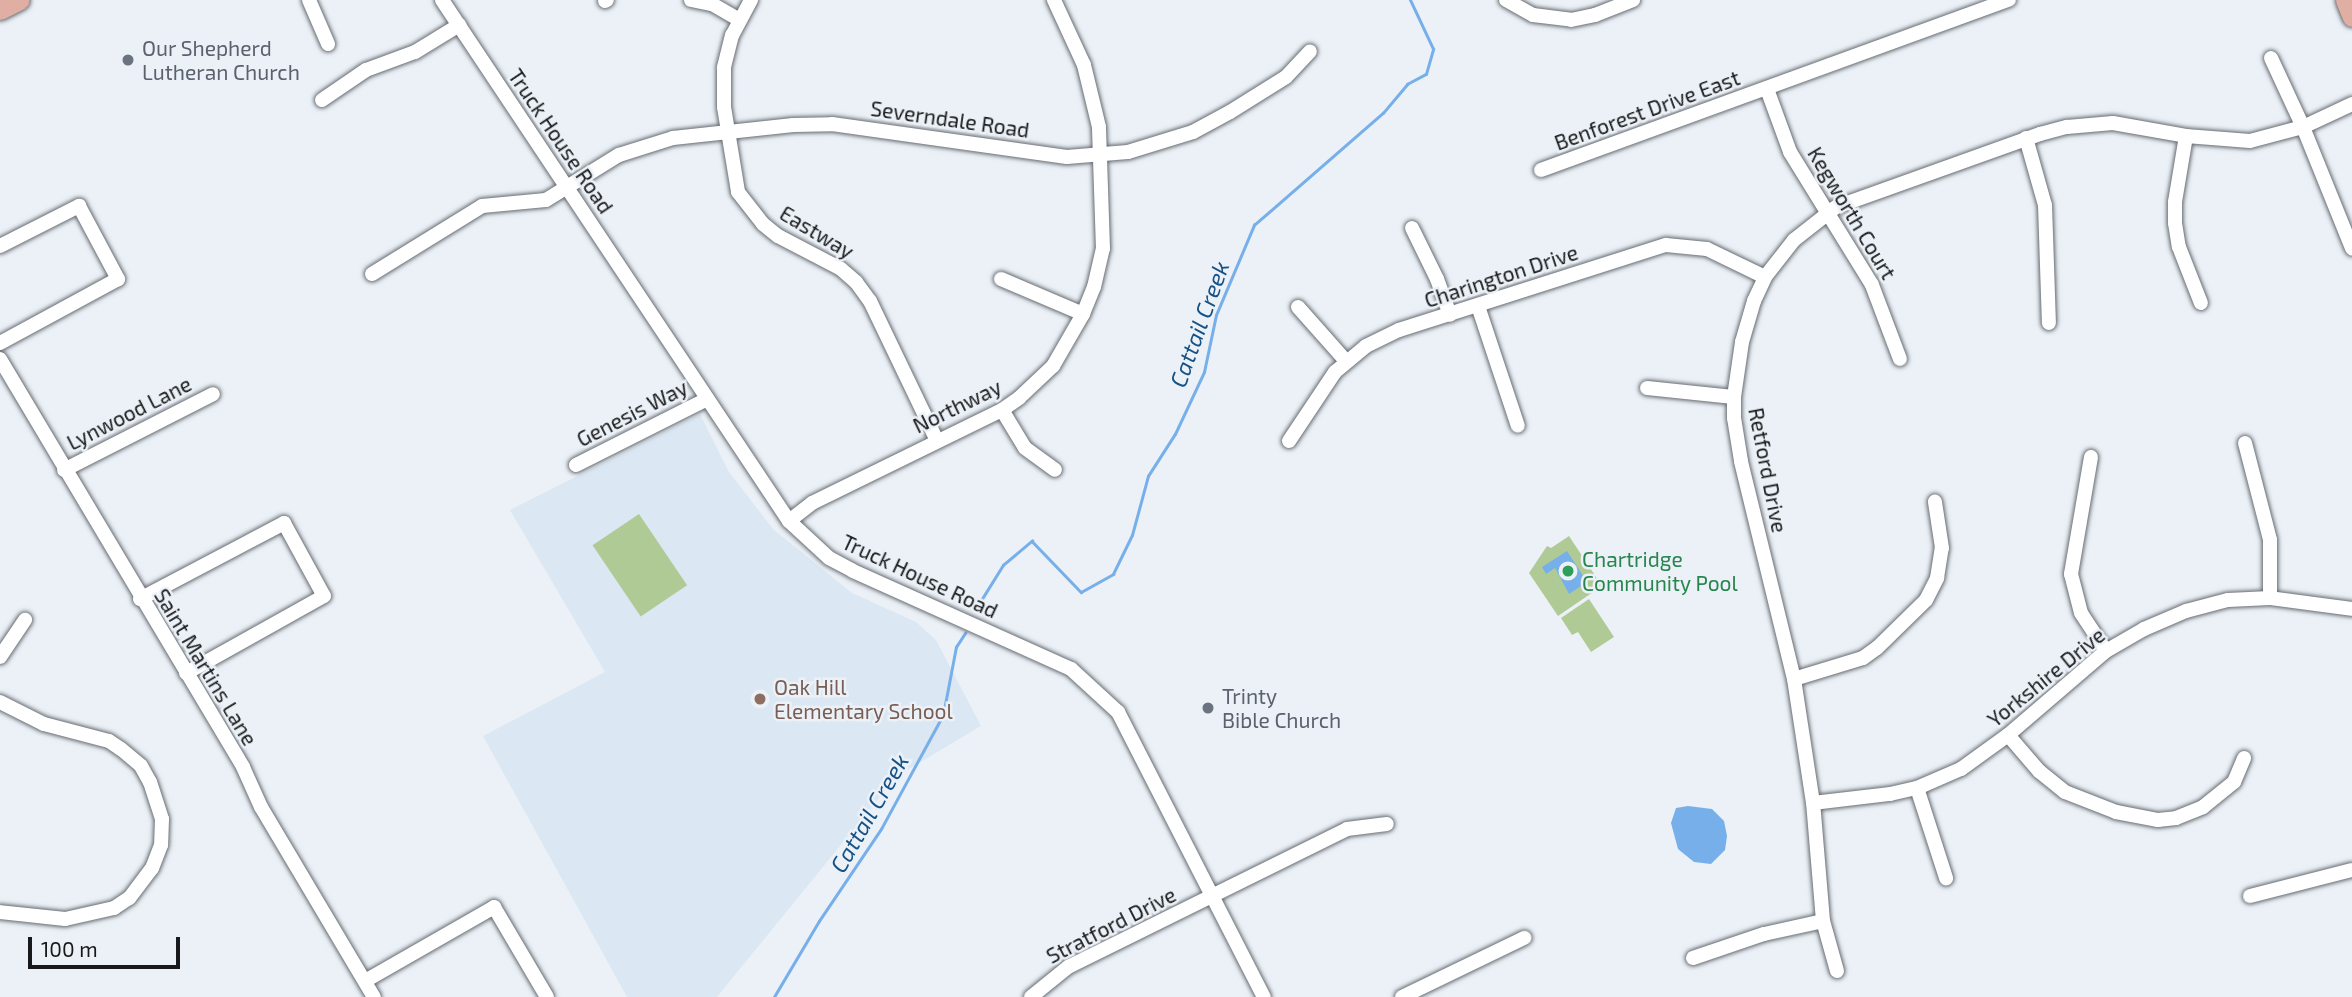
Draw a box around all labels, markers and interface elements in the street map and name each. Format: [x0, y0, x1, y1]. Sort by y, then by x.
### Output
place label: Our Shepherd Lutheran Church [142, 35, 300, 85]
marker: Our Shepherd Lutheran Church [120, 52, 136, 68]
street label: Truck House Road [503, 64, 619, 218]
street label: Benforest Drive East [1551, 65, 1743, 155]
street label: Severndale Road [869, 95, 1031, 143]
street label: Kegworth Court [1803, 142, 1901, 284]
street label: Eastway [775, 200, 859, 264]
street label: Charington Drive [1421, 239, 1581, 313]
water label: Cattail Creek [1163, 257, 1235, 391]
street label: Lynwood Lane [63, 371, 195, 455]
street label: Genesis Way [572, 374, 692, 452]
street label: Northway [909, 374, 1005, 438]
street label: Retford Drive [1744, 405, 1792, 535]
street label: Truck House Road [838, 529, 1002, 623]
place label: Chartridge Community Pool [1582, 546, 1738, 596]
marker: Chartridge Community Pool [1560, 563, 1576, 579]
street label: Saint Martins Lane [149, 584, 263, 750]
street label: Yorkshire Drive [1982, 622, 2110, 732]
place label: Oak Hill Elementary School [774, 674, 953, 724]
place label: Trinty Bible Church [1222, 683, 1341, 733]
marker: Oak Hill Elementary School [752, 691, 768, 707]
marker: Trinty Bible Church [1200, 700, 1216, 716]
water label: Cattail Creek [824, 749, 914, 877]
street label: Stratford Drive [1042, 882, 1180, 968]
scale bar [32, 923, 184, 967]
text: 100 m [41, 936, 98, 961]

